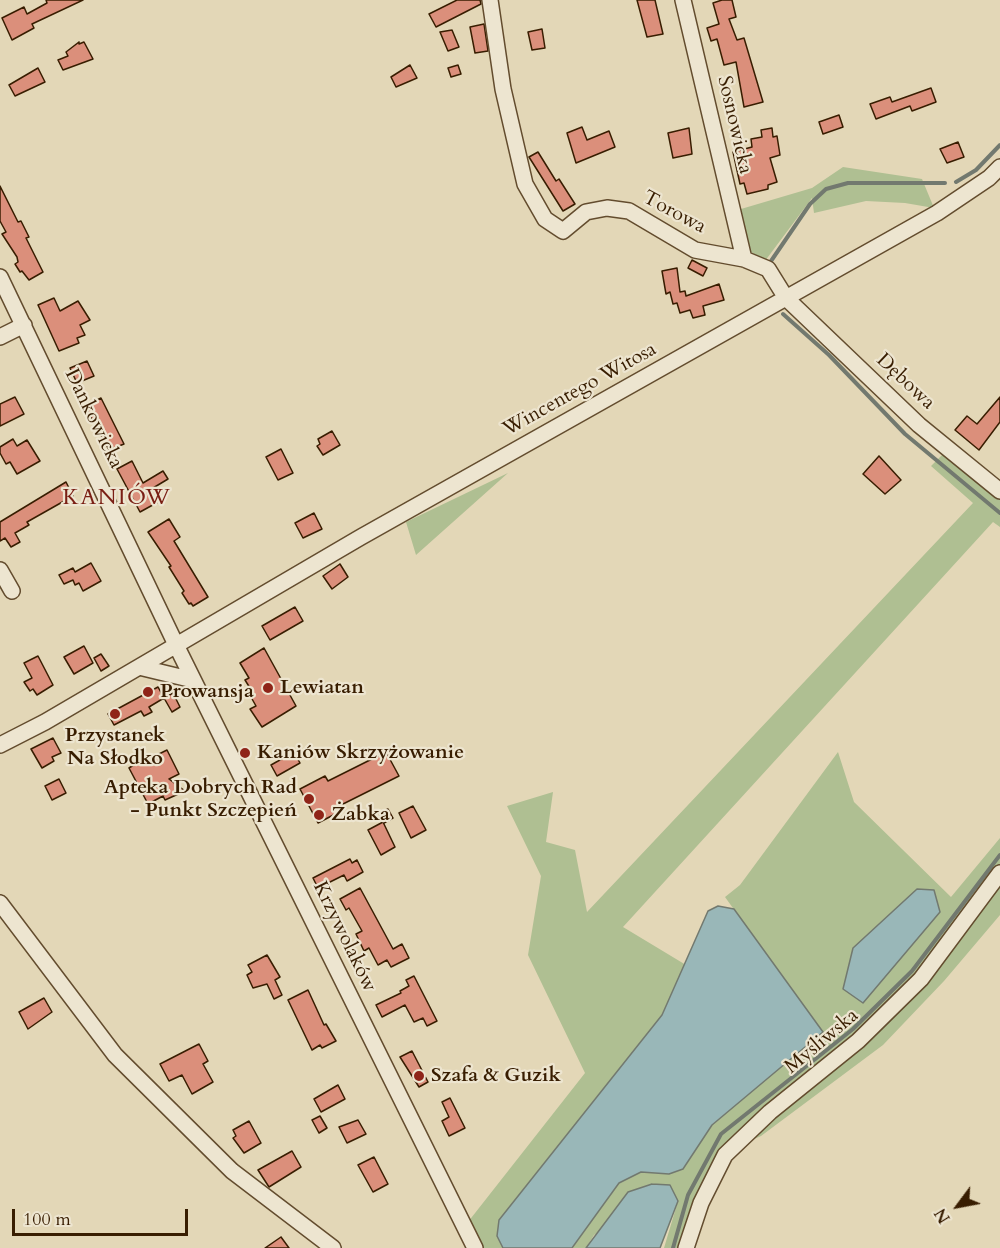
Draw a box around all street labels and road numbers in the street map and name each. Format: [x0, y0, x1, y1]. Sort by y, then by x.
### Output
street label: Sosnowicka [711, 74, 757, 176]
street label: Torowa [638, 186, 710, 240]
street label: Wincentego Witosa [499, 338, 661, 442]
street label: Dębowa [871, 349, 939, 415]
street label: Dankowicka [59, 365, 127, 473]
street label: Krzywolaków [307, 878, 381, 996]
street label: Myśliwska [780, 1004, 864, 1080]

